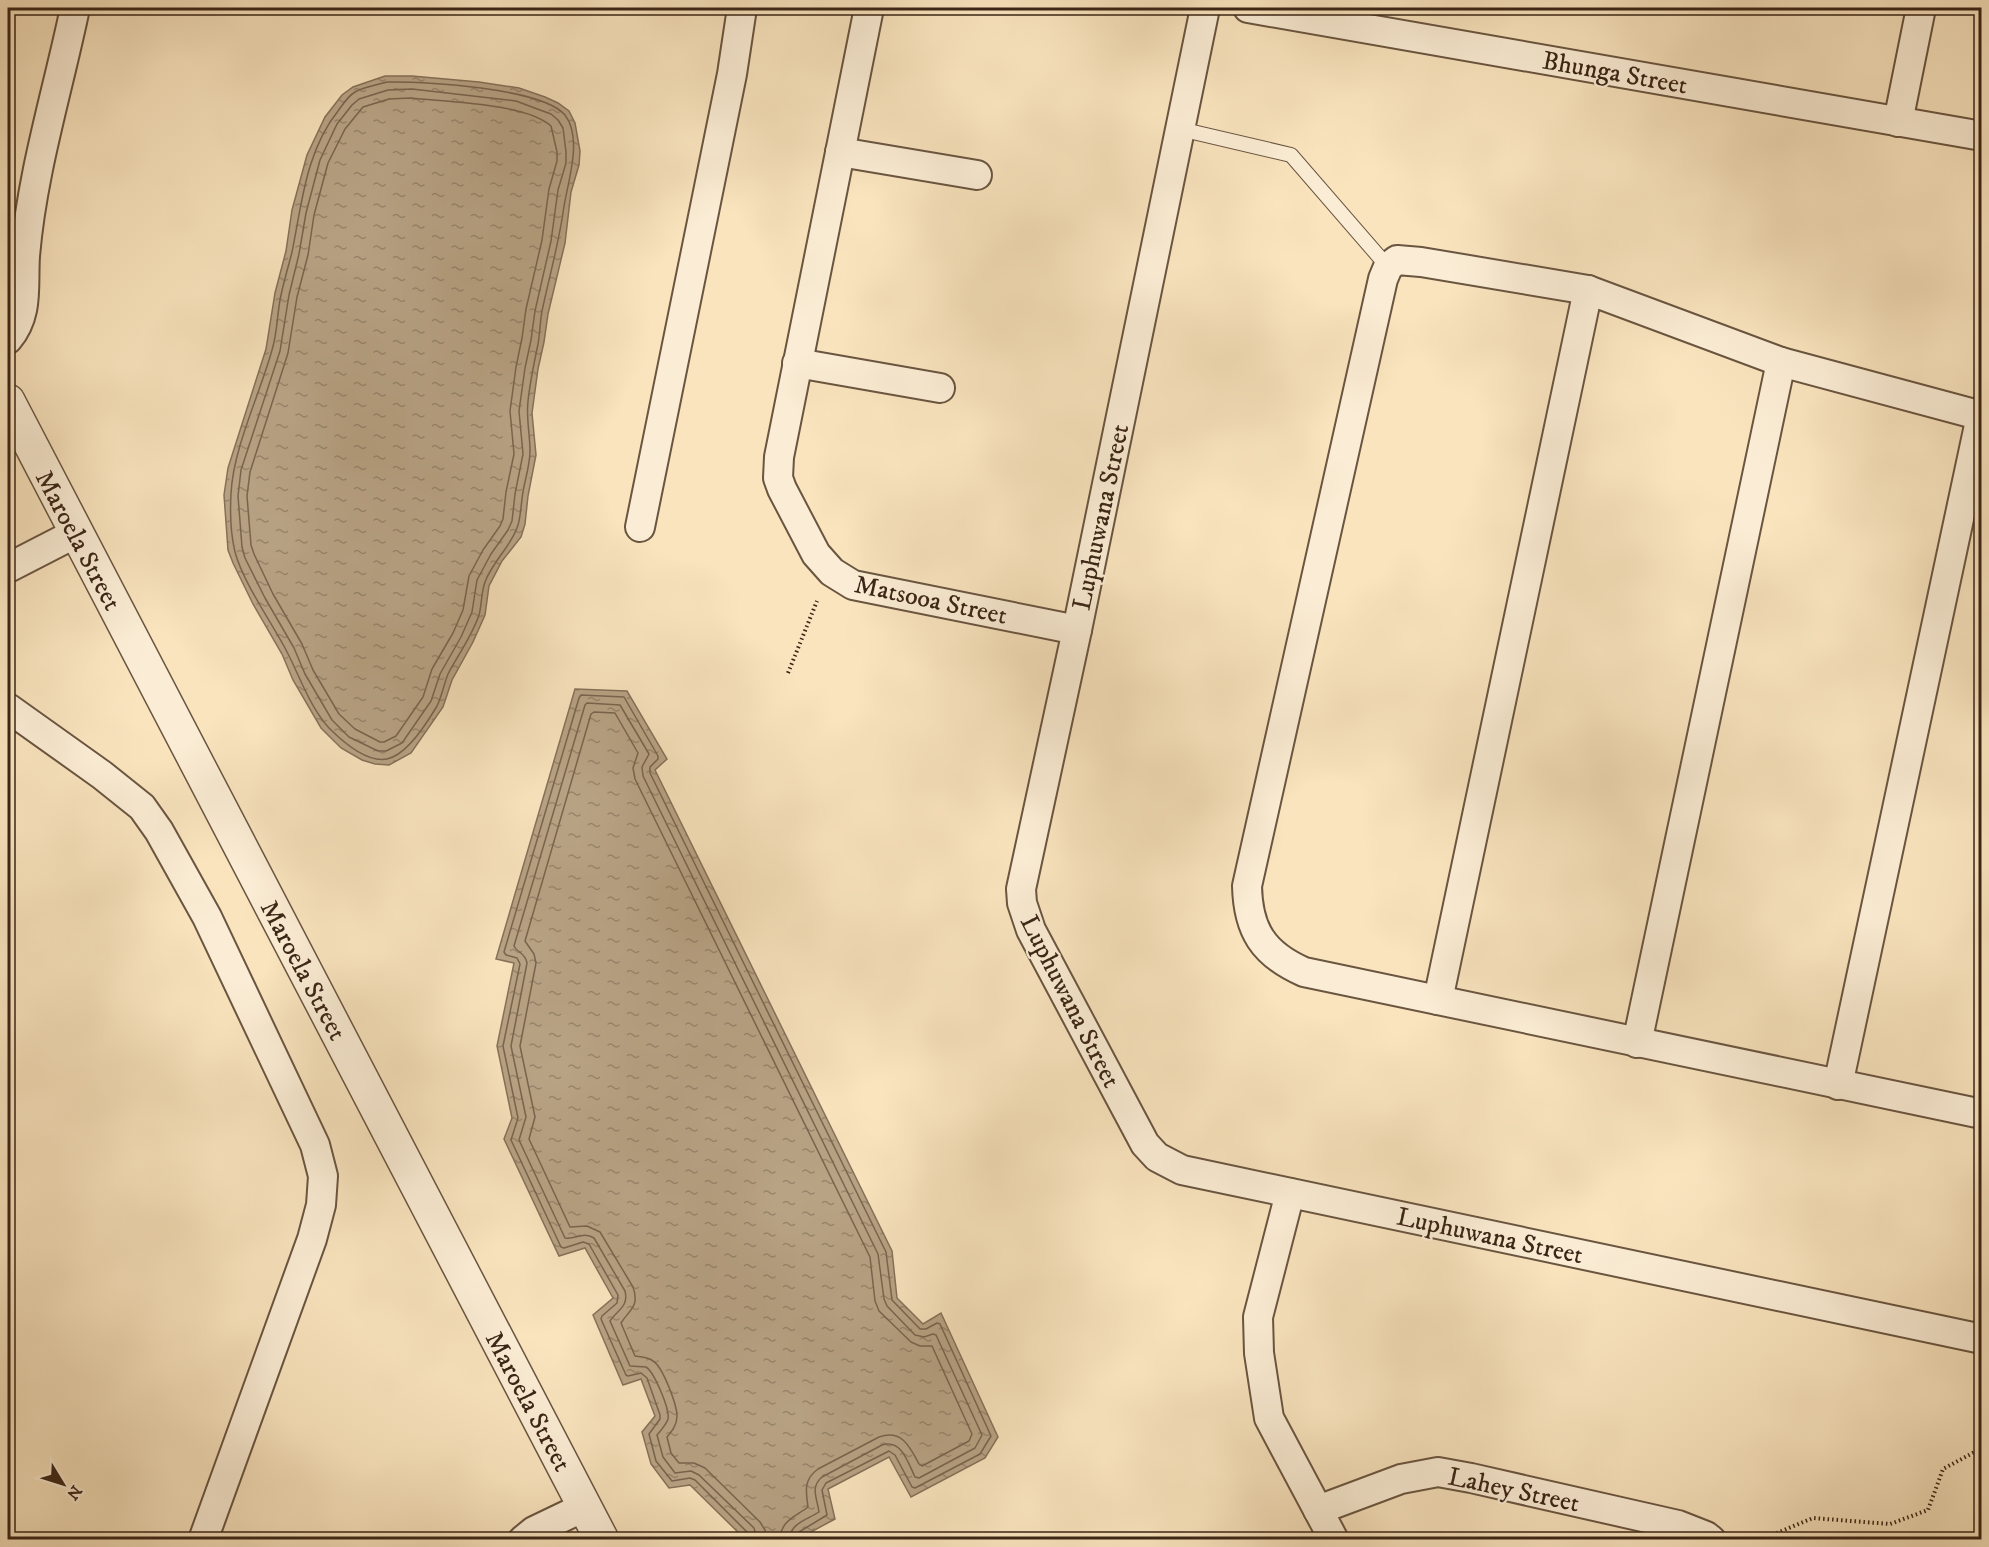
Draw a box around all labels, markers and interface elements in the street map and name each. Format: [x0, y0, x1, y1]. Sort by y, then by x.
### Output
street label: Bhunga Street [1540, 44, 1690, 102]
street label: Luphuwana Street [1066, 421, 1137, 613]
street label: Maroela Street [27, 465, 128, 616]
street label: Matsooa Street [851, 568, 1010, 633]
street label: Maroela Street [252, 895, 353, 1046]
street label: Luphuwana Street [1012, 910, 1127, 1094]
street label: Luphuwana Street [1394, 1201, 1586, 1272]
street label: Maroela Street [477, 1326, 578, 1477]
north arrow [33, 1454, 93, 1514]
street label: Lahey Street [1445, 1460, 1582, 1520]
text: N [62, 1481, 86, 1504]

